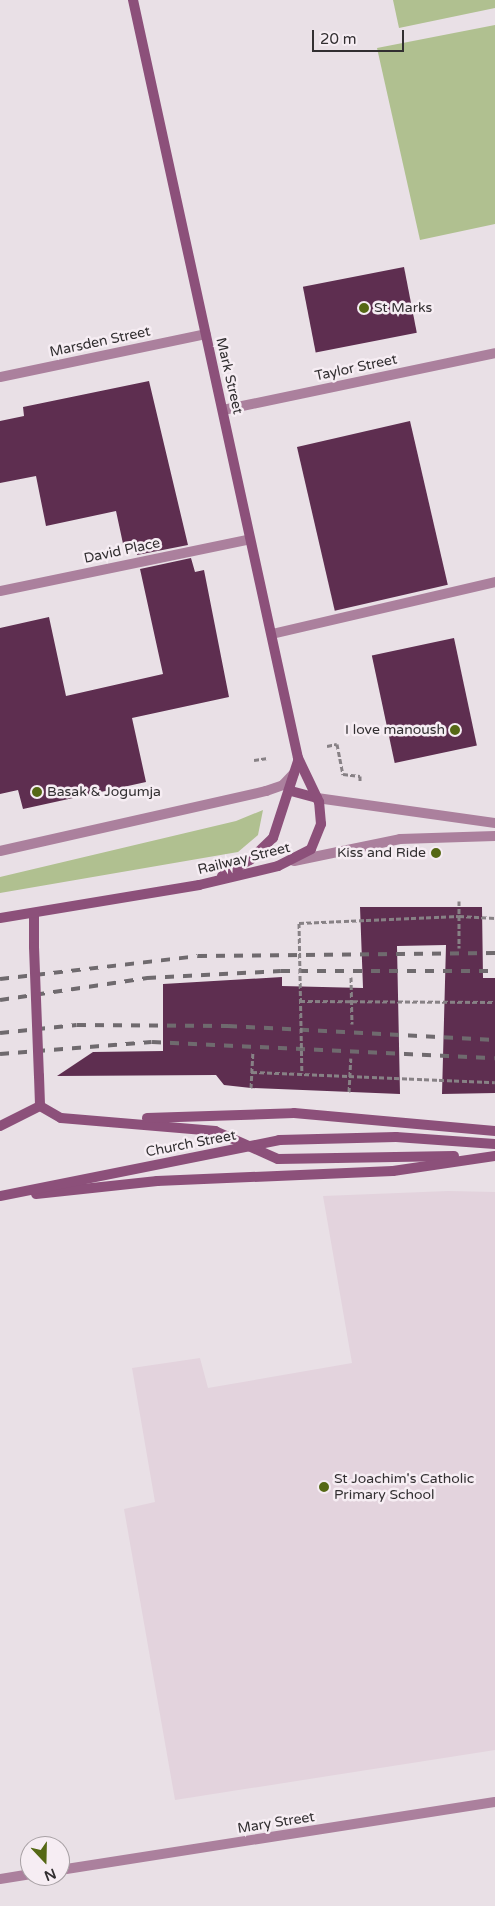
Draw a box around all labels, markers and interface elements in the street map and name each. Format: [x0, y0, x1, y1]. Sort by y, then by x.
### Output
scale bar [315, 20, 408, 52]
text: 20 m [320, 30, 357, 48]
place label: St Marks [374, 300, 432, 316]
marker: St Marks [358, 302, 370, 314]
street label: Marsden Street [48, 323, 152, 361]
street label: Mark Street [212, 336, 246, 416]
street label: Taylor Street [313, 351, 399, 385]
street label: David Place [82, 535, 162, 567]
place label: I love manoush [345, 722, 445, 738]
marker: I love manoush [449, 724, 461, 736]
place label: Basak & Jogumja [47, 784, 161, 800]
marker: Basak & Jogumja [31, 786, 43, 798]
street label: Railway Street [196, 839, 292, 879]
place label: Kiss and Ride [337, 845, 426, 861]
marker: Kiss and Ride [430, 847, 442, 859]
street label: Church Street [144, 1127, 238, 1161]
place label: St Joachim's Catholic Primary School [334, 1471, 474, 1504]
marker: St Joachim's Catholic Primary School [318, 1481, 330, 1493]
street label: Mary Street [236, 1809, 316, 1837]
north arrow [20, 1836, 70, 1886]
text: N [42, 1865, 58, 1884]

